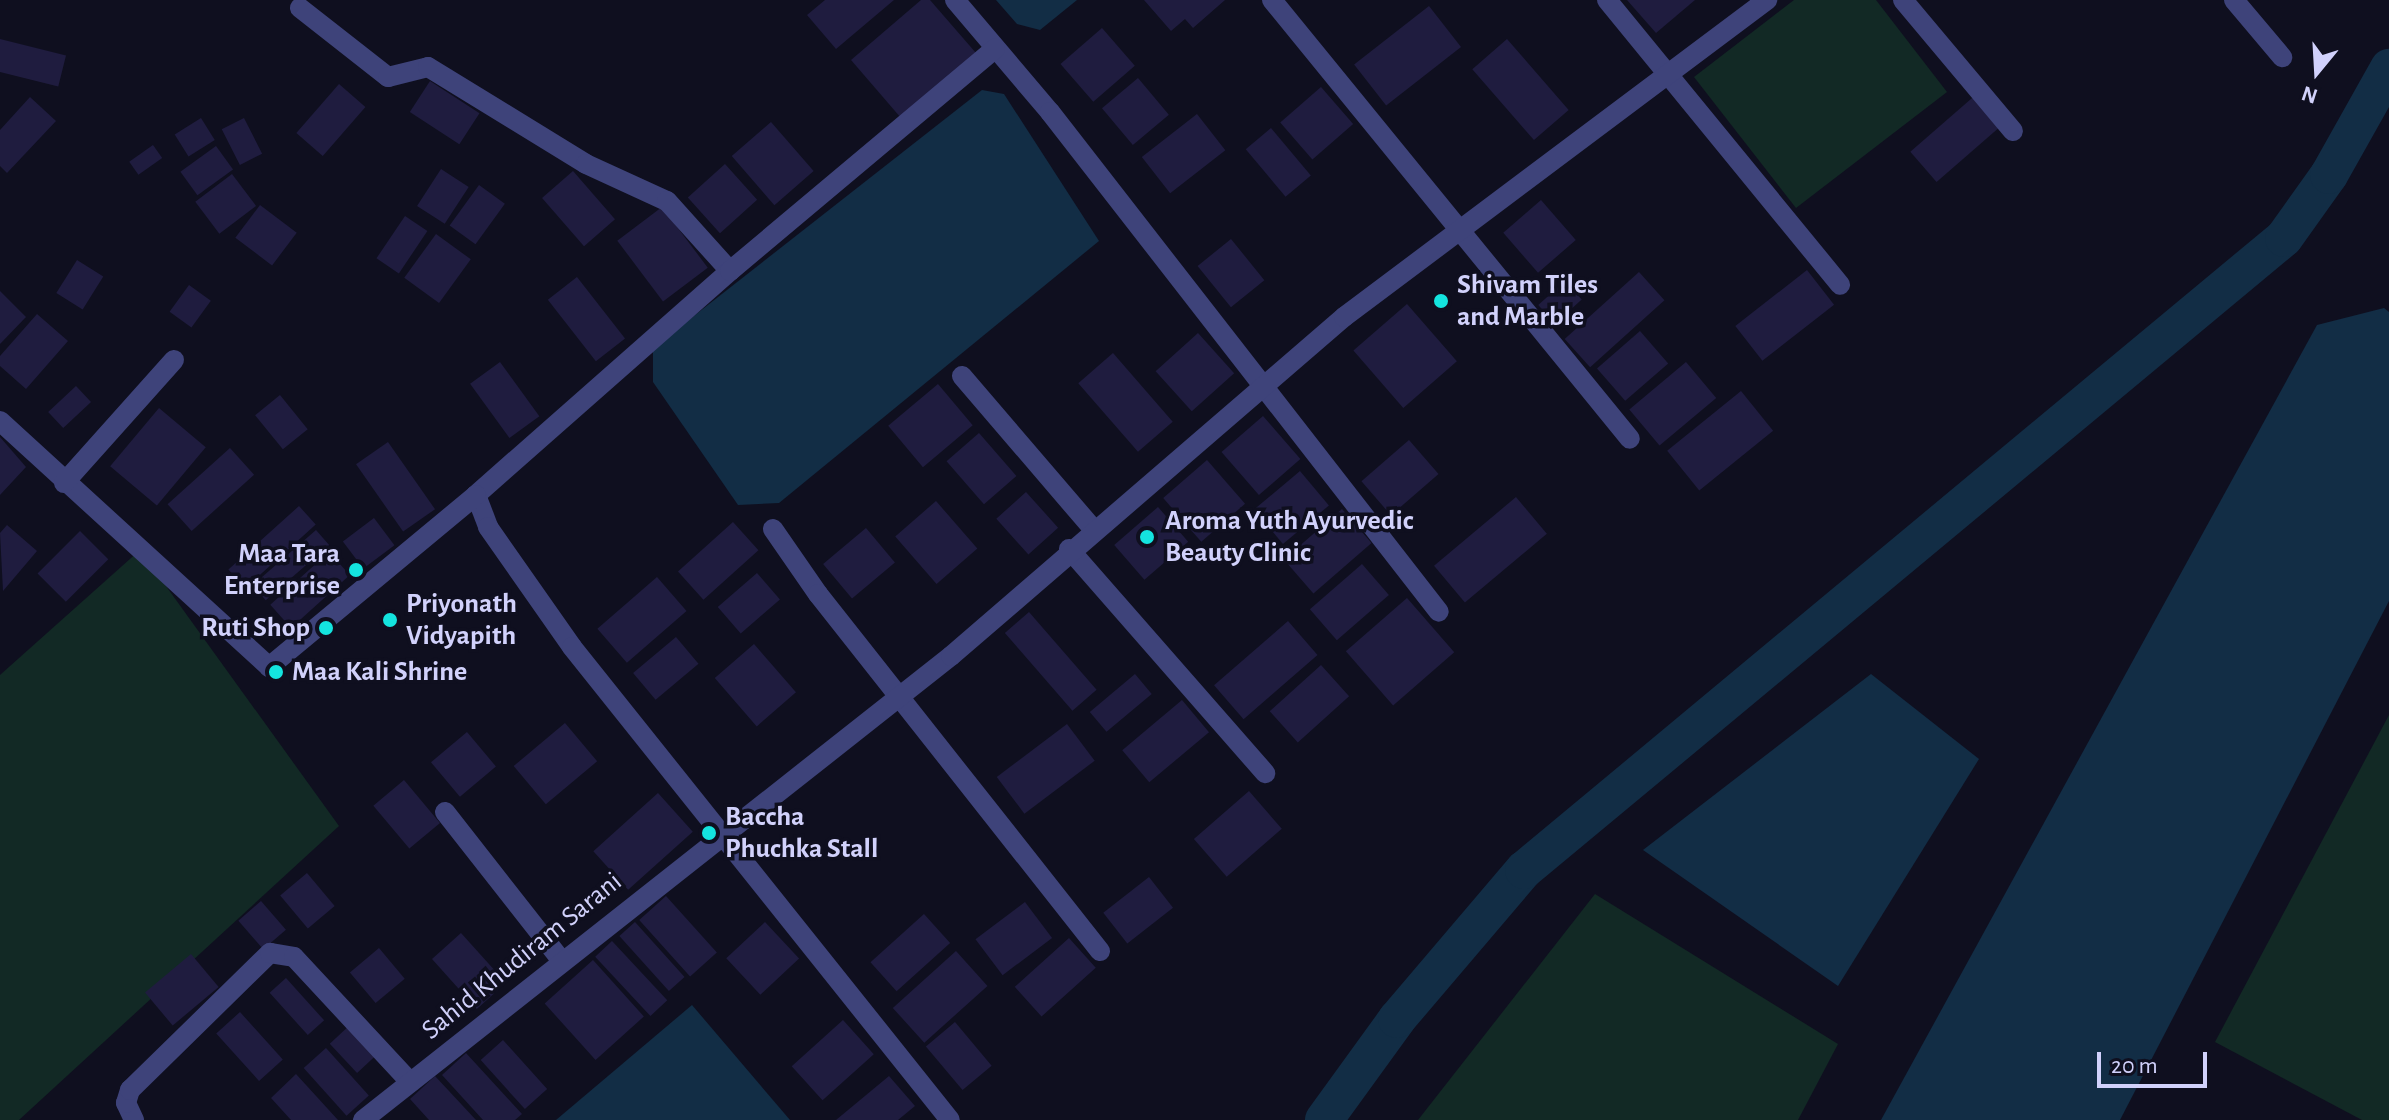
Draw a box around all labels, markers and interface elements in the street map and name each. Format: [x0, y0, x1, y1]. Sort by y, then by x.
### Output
north arrow [2277, 32, 2357, 112]
text: N [2299, 82, 2320, 108]
place label: Shivam Tiles and Marble [1457, 268, 1598, 334]
marker: Shivam Tiles and Marble [1432, 292, 1450, 310]
place label: Aroma Yuth Ayurvedic Beauty Clinic [1165, 504, 1413, 570]
marker: Aroma Yuth Ayurvedic Beauty Clinic [1136, 526, 1158, 548]
place label: Maa Tara Enterprise [224, 537, 340, 603]
marker: Maa Tara Enterprise [347, 561, 365, 579]
place label: Priyonath Vidyapith [406, 587, 517, 653]
place label: Ruti Shop [201, 611, 310, 645]
marker: Priyonath Vidyapith [381, 611, 399, 629]
marker: Ruti Shop [317, 619, 335, 637]
place label: Maa Kali Shrine [292, 655, 467, 689]
marker: Maa Kali Shrine [267, 663, 285, 681]
place label: Baccha Phuchka Stall [725, 800, 878, 866]
marker: Baccha Phuchka Stall [700, 824, 718, 842]
street label: Sahid Khudiram Sarani [415, 865, 629, 1047]
scale bar [2101, 1036, 2211, 1086]
text: 20 m [2111, 1054, 2158, 1078]

